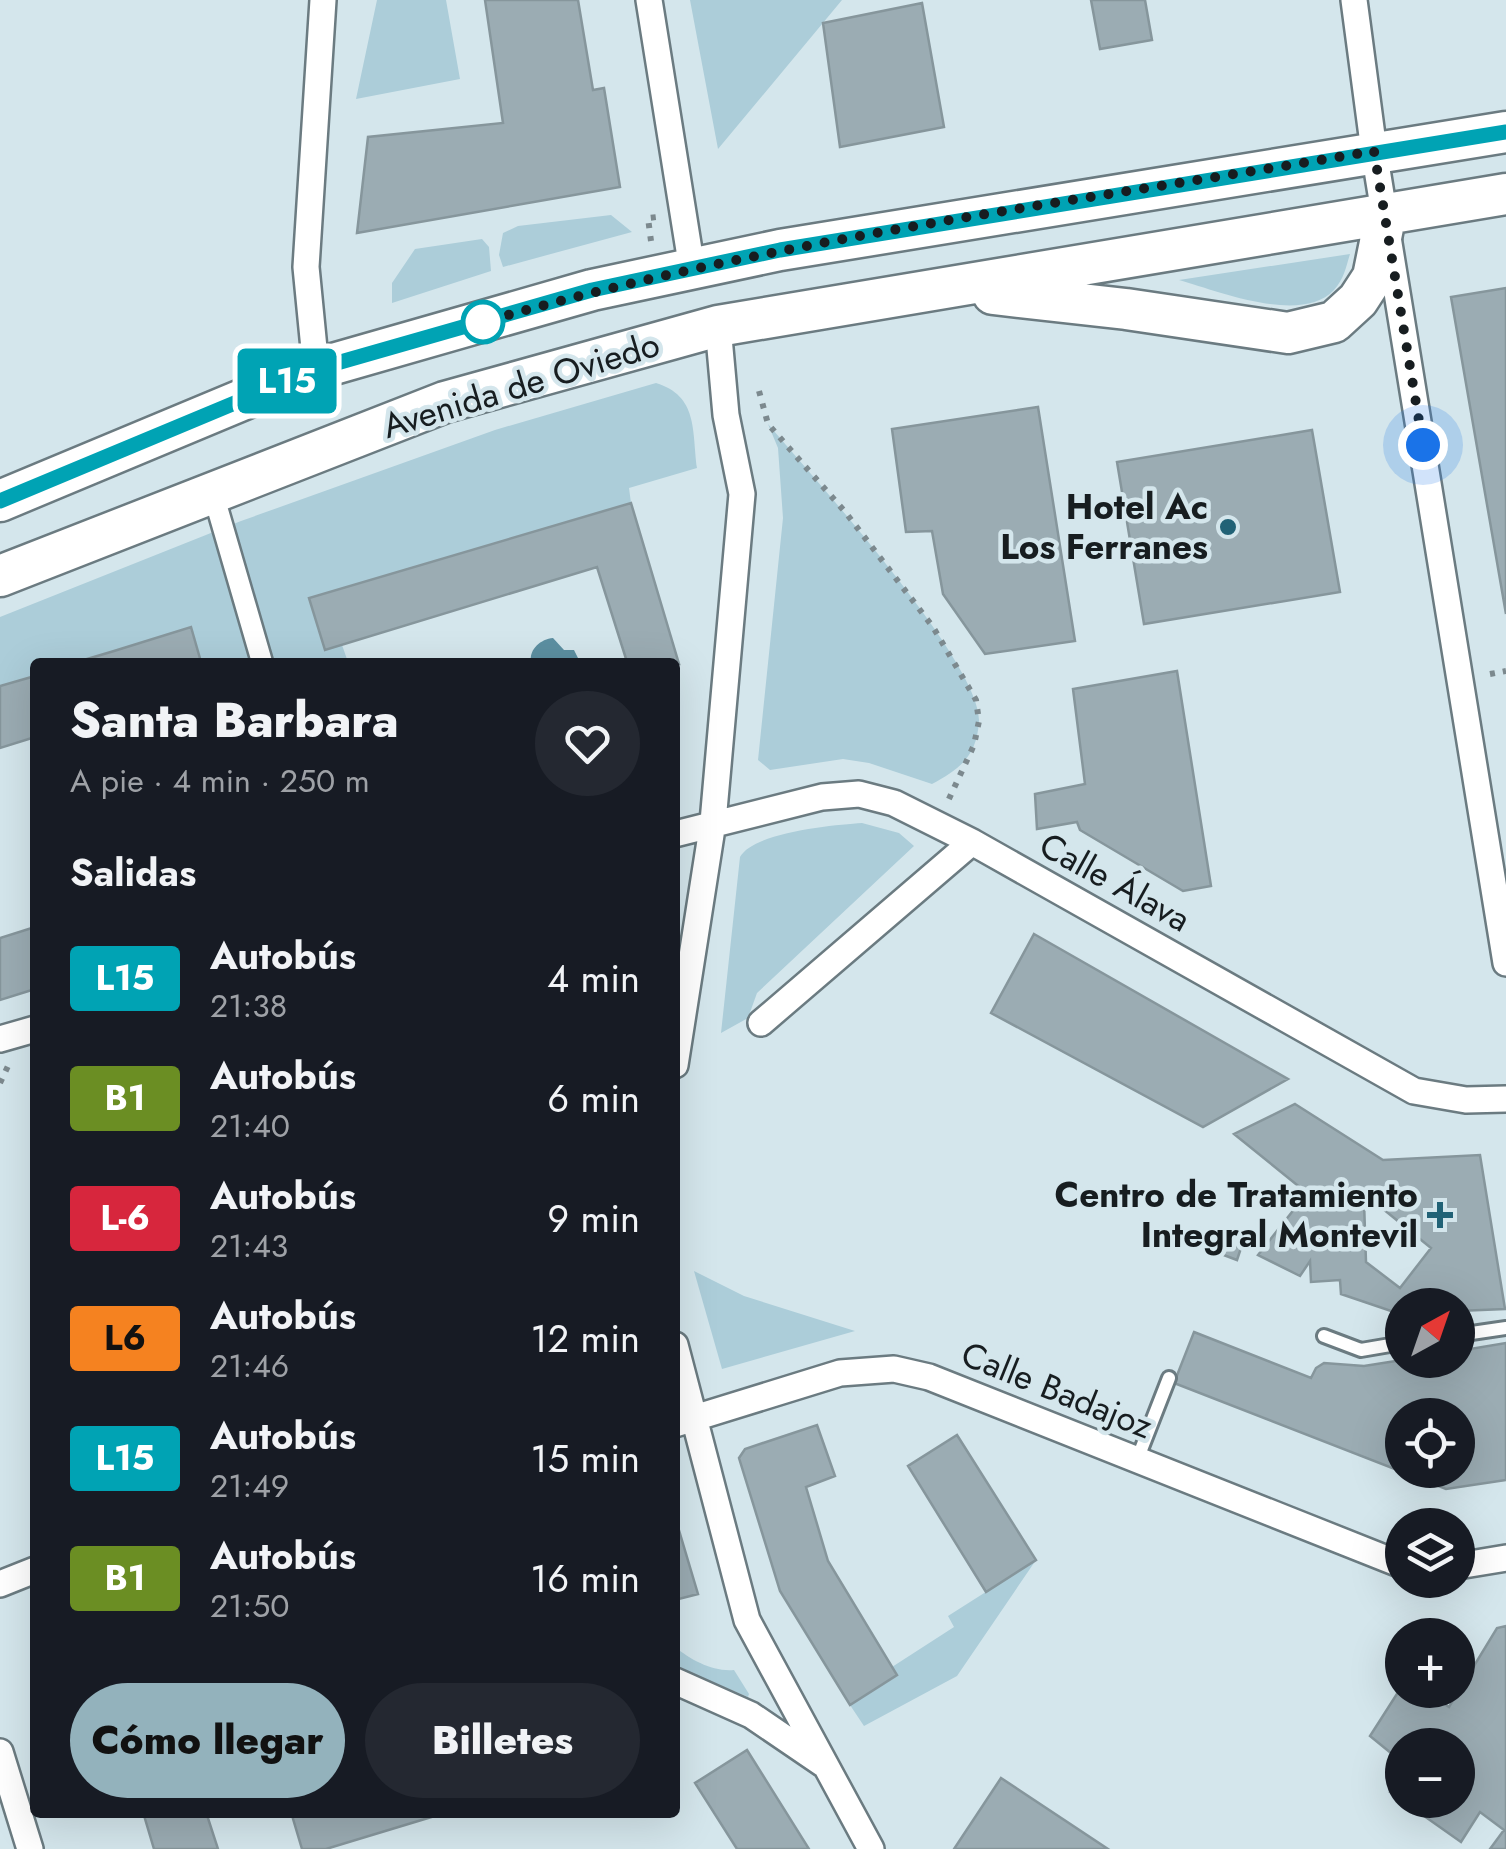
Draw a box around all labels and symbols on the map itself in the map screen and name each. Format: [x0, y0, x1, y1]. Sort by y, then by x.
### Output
unlabelled marker [462, 301, 504, 343]
street label: Avenida de Oviedo [376, 319, 666, 451]
line badge: L15 [230, 348, 344, 414]
your location [1398, 420, 1448, 470]
place label: Hotel Ac Los Ferranes [1000, 482, 1208, 572]
marker: Hotel Ac Los Ferranes [1217, 516, 1239, 538]
street label: Calle Álava [1031, 820, 1199, 944]
place label: Centro de Tratamiento Integral Montevil [1055, 1170, 1418, 1260]
marker: Centro de Tratamiento Integral Montevil [1427, 1202, 1453, 1228]
north arrow [1385, 1288, 1475, 1378]
street label: Calle Badajoz [954, 1329, 1160, 1451]

